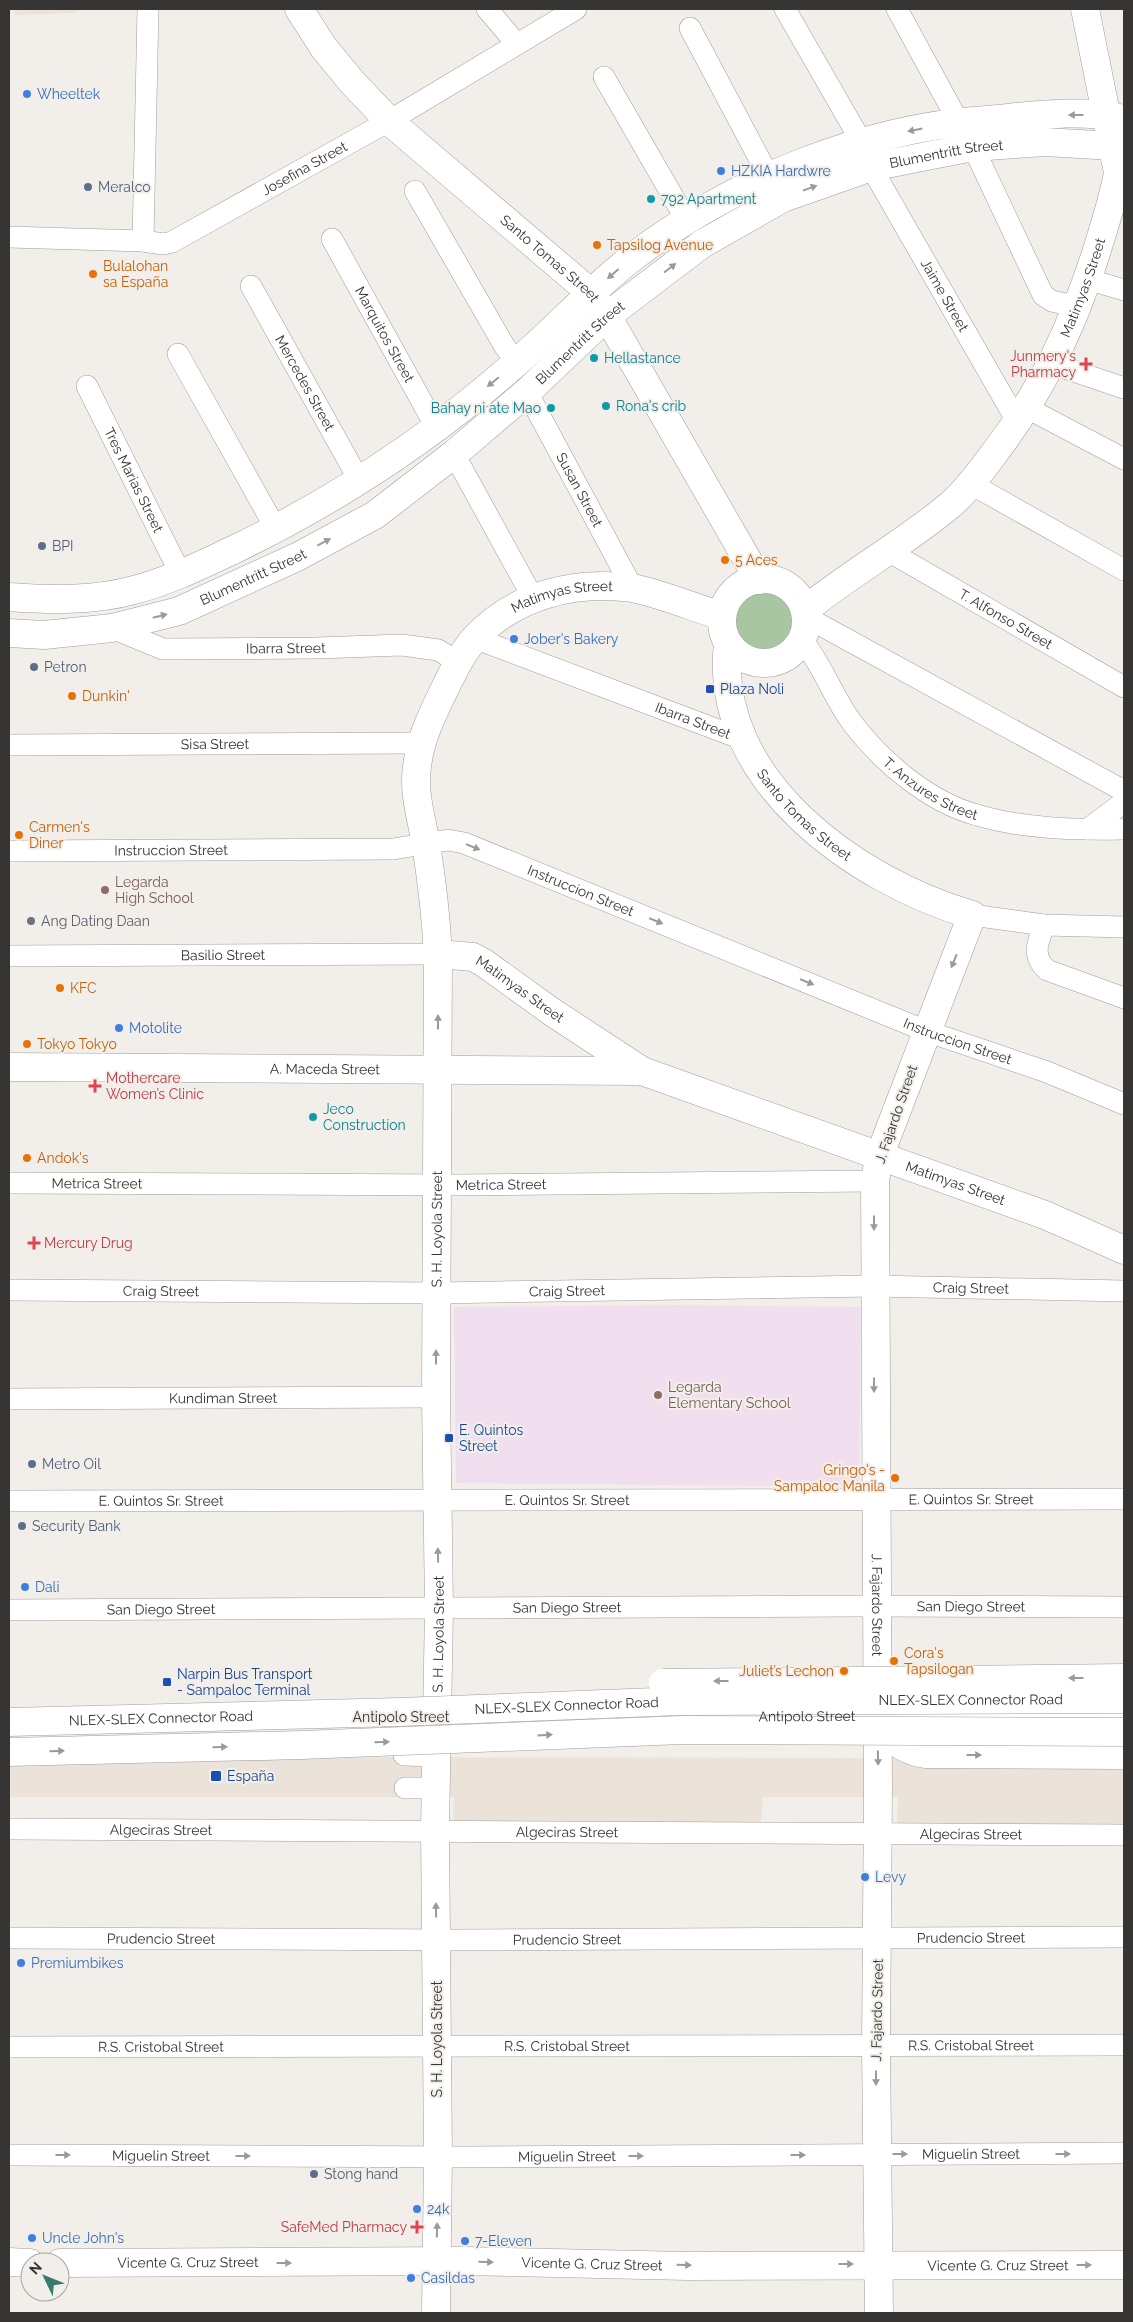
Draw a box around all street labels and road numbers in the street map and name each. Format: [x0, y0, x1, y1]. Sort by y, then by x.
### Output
street label: Blumentritt Street [888, 137, 1004, 171]
street label: Josefina Street [259, 138, 350, 198]
street label: Santo Tomas Street [497, 212, 603, 305]
street label: Matimyas Street [1057, 236, 1108, 340]
street label: Jaime Street [918, 256, 972, 335]
street label: Marquitos Street [352, 284, 418, 385]
street label: Blumentritt Street [532, 298, 628, 388]
street label: Mercedes Street [272, 332, 338, 434]
street label: Tres Marias Street [101, 425, 167, 535]
street label: Susan Street [553, 450, 606, 530]
street label: Blumentritt Street [197, 545, 309, 608]
street label: Matimyas Street [508, 578, 613, 616]
street label: T. Alfonso Street [956, 586, 1056, 652]
street label: Ibarra Street [246, 640, 326, 656]
street label: Ibarra Street [653, 699, 733, 742]
street label: Sisa Street [181, 736, 250, 752]
street label: T. Anzures Street [880, 754, 980, 823]
street label: Santo Tomas Street [754, 766, 855, 864]
street label: Instruccion Street [114, 842, 228, 858]
street label: Instruccion Street [525, 862, 637, 919]
street label: Basilio Street [181, 947, 266, 963]
street label: Matimyas Street [473, 952, 567, 1026]
street label: Instruccion Street [901, 1015, 1014, 1068]
street label: A. Maceda Street [270, 1061, 380, 1077]
street label: J. Fajardo Street [872, 1063, 920, 1165]
street label: Matimyas Street [904, 1158, 1008, 1208]
street label: S. H. Loyola Street [428, 1170, 445, 1288]
street label: Metrica Street [52, 1175, 143, 1192]
street label: Metrica Street [456, 1176, 547, 1193]
street label: Craig Street [933, 1279, 1010, 1297]
street label: Craig Street [529, 1282, 606, 1300]
street label: Craig Street [123, 1283, 199, 1299]
street label: Kundiman Street [169, 1390, 277, 1406]
street label: E. Quintos Sr. Street [908, 1491, 1034, 1507]
street label: E. Quintos Sr. Street [504, 1492, 630, 1508]
street label: E. Quintos Sr. Street [98, 1493, 224, 1509]
street label: J. Fajardo Street [869, 1554, 885, 1657]
street label: S. H. Loyola Street [429, 1575, 447, 1693]
street label: San Diego Street [917, 1598, 1026, 1615]
street label: San Diego Street [513, 1599, 622, 1616]
street label: San Diego Street [107, 1601, 216, 1618]
street label: NLEX-SLEX Connector Road [878, 1691, 1063, 1708]
street label: NLEX-SLEX Connector Road [474, 1694, 659, 1717]
street label: NLEX-SLEX Connector Road [69, 1708, 253, 1728]
street label: Antipolo Street [759, 1708, 856, 1724]
street label: Antipolo Street [353, 1709, 450, 1725]
street label: Algeciras Street [110, 1822, 213, 1838]
street label: Algeciras Street [516, 1824, 619, 1840]
street label: Algeciras Street [920, 1826, 1023, 1842]
street label: Prudencio Street [917, 1929, 1026, 1946]
street label: Prudencio Street [107, 1930, 216, 1947]
street label: Prudencio Street [513, 1931, 622, 1948]
street label: J. Fajardo Street [868, 1958, 886, 2061]
street label: S. H. Loyola Street [429, 1980, 445, 2097]
street label: R.S. Cristobal Street [908, 2037, 1034, 2053]
street label: R.S. Cristobal Street [504, 2038, 630, 2054]
street label: R.S. Cristobal Street [98, 2039, 224, 2055]
street label: Miguelin Street [922, 2146, 1020, 2162]
street label: Miguelin Street [112, 2147, 210, 2164]
street label: Miguelin Street [518, 2148, 616, 2165]
street label: Vicente G. Cruz Street [117, 2254, 259, 2271]
street label: Vicente G. Cruz Street [521, 2254, 663, 2273]
street label: Vicente G. Cruz Street [927, 2257, 1069, 2273]

